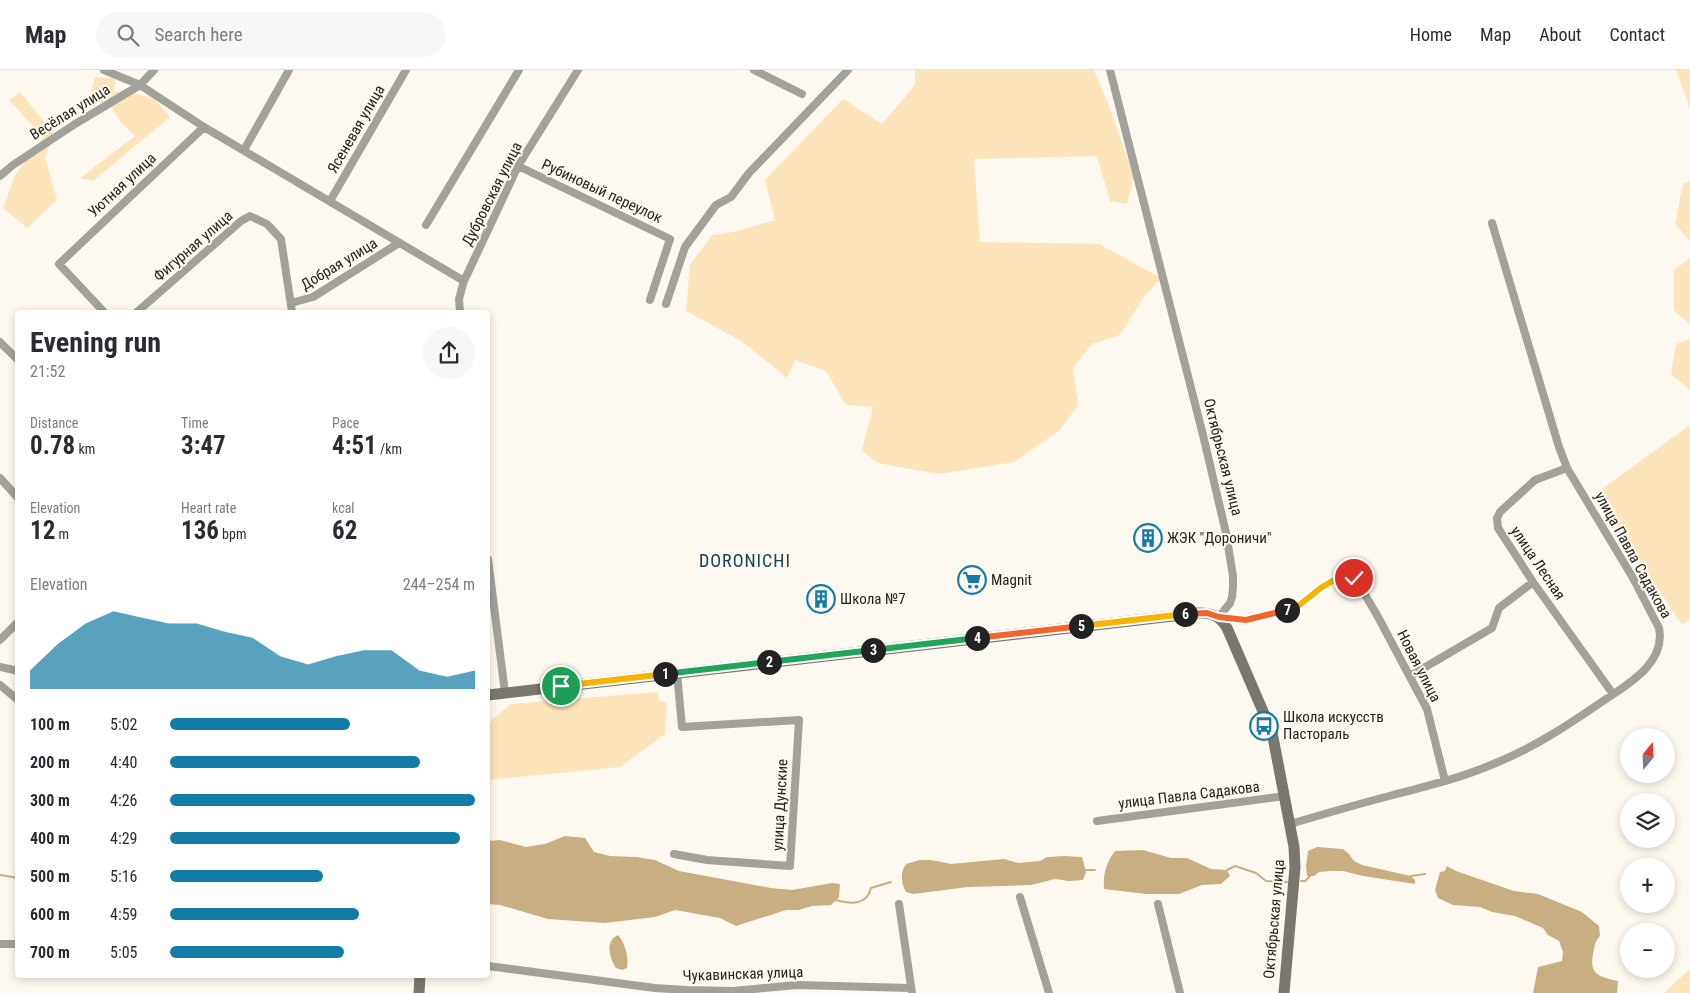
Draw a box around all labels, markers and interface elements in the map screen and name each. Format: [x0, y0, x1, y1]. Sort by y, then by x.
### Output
search box [96, 12, 446, 57]
text: Map [25, 21, 66, 49]
icon: search [114, 21, 142, 49]
text: Search here [154, 23, 243, 46]
text: Home [1410, 24, 1452, 45]
text: Map [1480, 24, 1511, 45]
text: About [1539, 24, 1581, 45]
text: Contact [1609, 24, 1665, 45]
street label: Весёлая улица [27, 80, 113, 144]
street label: Ясеневая улица [324, 82, 388, 176]
street label: Дубровская улица [458, 139, 526, 249]
street label: Уютная улица [84, 149, 160, 221]
street label: Рубиновый переулок [539, 155, 665, 227]
street label: Фигурная улица [150, 207, 236, 285]
street label: Добрая улица [297, 234, 381, 294]
text: Evening run [30, 326, 161, 359]
button: share [423, 327, 475, 379]
text: 21:52 [30, 362, 65, 381]
street label: Октябрьская улица [1200, 397, 1246, 517]
text: Distance [30, 415, 78, 431]
text: Time [181, 415, 209, 431]
text: Pace [332, 415, 359, 431]
text: 0.78 [30, 431, 75, 460]
text: 3:47 [181, 431, 226, 460]
text: 4:51 [332, 431, 377, 460]
text: km [75, 441, 95, 457]
text: /km [377, 441, 402, 457]
street label: улица Павла Садакова [1591, 488, 1675, 622]
text: Elevation [30, 500, 80, 516]
text: Heart rate [181, 500, 236, 516]
text: kcal [332, 500, 355, 516]
text: 12 [30, 516, 55, 545]
text: 136 [181, 516, 219, 545]
text: 62 [332, 516, 357, 545]
building icon: ЖЭК "Дороничи" [1133, 523, 1163, 553]
street label: улица Лесная [1507, 523, 1569, 603]
text: m [55, 526, 69, 542]
text: bpm [219, 526, 246, 542]
place label: ЖЭК "Дороничи" [1167, 529, 1272, 547]
district label: DORONICHI [699, 550, 791, 571]
pin [1333, 557, 1375, 599]
icon: check [1340, 564, 1368, 592]
supermarket icon: Magnit [957, 565, 987, 595]
place label: Magnit [991, 571, 1032, 589]
text: Elevation [30, 575, 88, 594]
text: 244–254 m [403, 575, 475, 594]
building icon: Школа №7 [806, 584, 836, 614]
place label: Школа №7 [840, 590, 906, 608]
pin: 7 [1274, 598, 1300, 622]
pin: 6 [1172, 602, 1198, 626]
text: 7 [1284, 602, 1291, 618]
text: 6 [1182, 606, 1189, 622]
pin: 5 [1068, 614, 1094, 638]
text: 5 [1078, 618, 1085, 634]
pin: 4 [964, 626, 990, 650]
street label: Новая улица [1393, 627, 1445, 705]
text: 4 [974, 630, 981, 646]
pin: 3 [860, 638, 886, 662]
text: 3 [870, 642, 877, 658]
pin: 2 [756, 650, 782, 674]
text: 2 [766, 654, 773, 670]
pin: 1 [652, 662, 678, 686]
pin [540, 665, 582, 707]
text: 1 [662, 666, 669, 682]
icon: arrive [547, 672, 575, 700]
place label: Школа искусств Пастораль [1283, 708, 1384, 743]
bus stop icon: Школа искусств Пастораль [1249, 711, 1279, 741]
text: 100 m [30, 715, 70, 734]
text: 5:02 [110, 715, 137, 734]
north arrow [1620, 728, 1675, 782]
map controls [1620, 728, 1675, 978]
text: 200 m [30, 753, 70, 772]
text: 4:40 [110, 753, 137, 772]
street label: улица Дунские [769, 758, 791, 852]
street label: улица Павла Садакова [1117, 777, 1261, 813]
text: 300 m [30, 791, 70, 810]
text: 4:26 [110, 791, 137, 810]
button: layers [1620, 793, 1675, 848]
text: 400 m [30, 829, 70, 848]
text: 4:29 [110, 829, 137, 848]
button: + [1620, 858, 1675, 913]
street label: Октябрьская улица [1260, 859, 1288, 979]
text: 500 m [30, 867, 70, 886]
text: 5:16 [110, 867, 137, 886]
text: 600 m [30, 905, 70, 924]
text: 4:59 [110, 905, 137, 924]
button: − [1620, 923, 1675, 978]
text: 700 m [30, 943, 70, 962]
text: 5:05 [110, 943, 137, 962]
street label: Чукавинская улица [682, 963, 804, 985]

